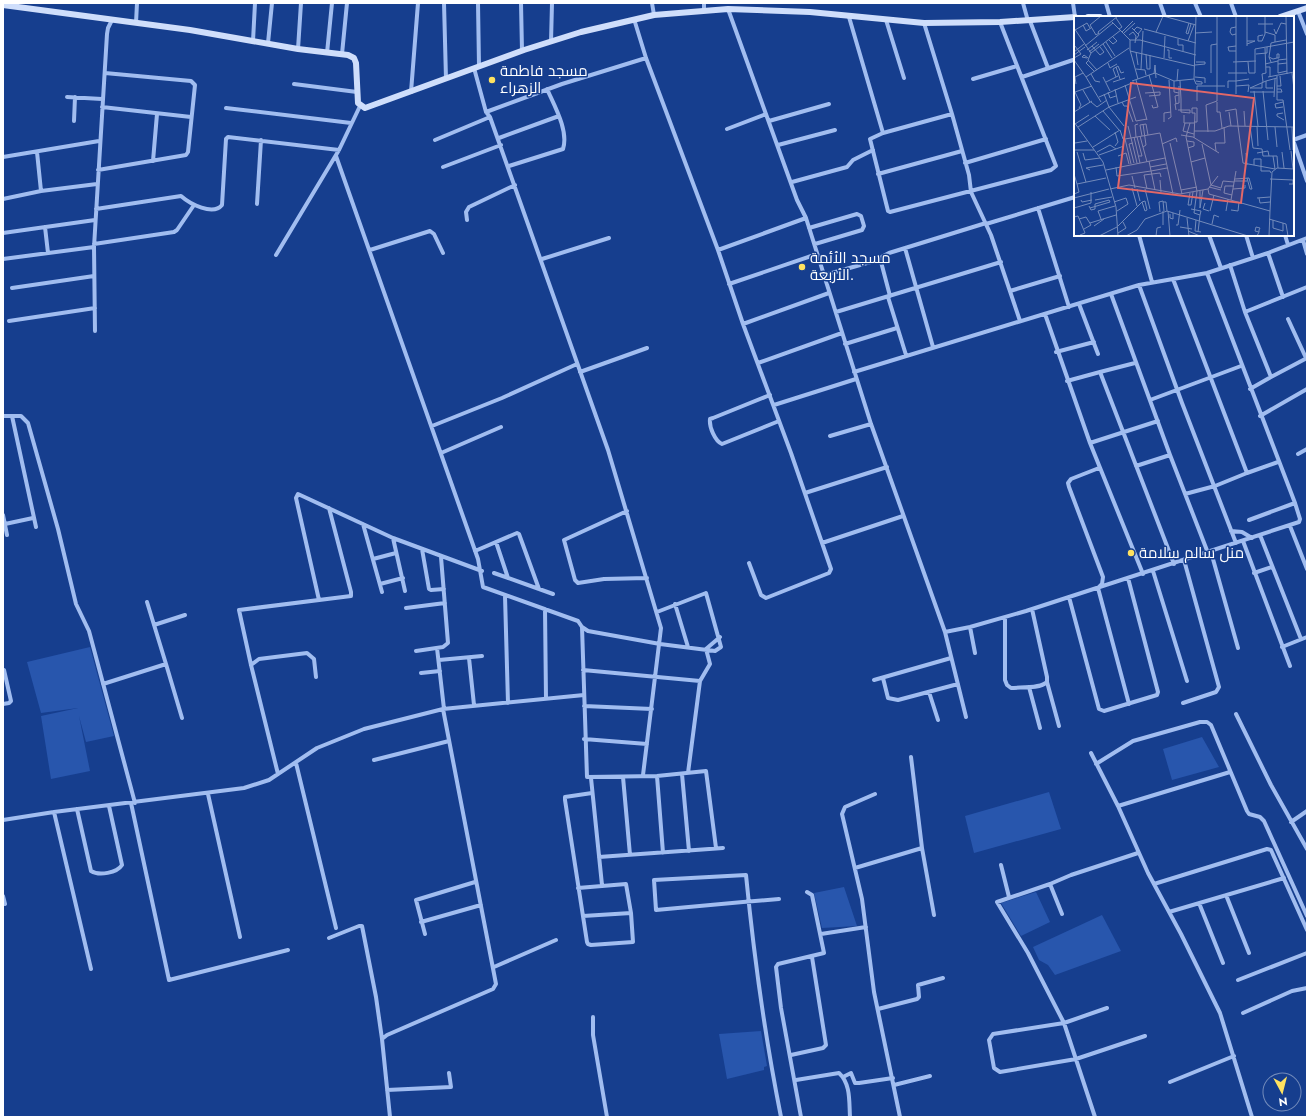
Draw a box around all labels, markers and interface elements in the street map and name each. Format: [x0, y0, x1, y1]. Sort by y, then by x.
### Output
inset map [1074, 16, 1294, 236]
place label: مسجد فاطمة الزهراء [500, 60, 588, 99]
marker: مسجد فاطمة الزهراء [487, 75, 497, 85]
place label: مسجد الأئمة الأربعة. [810, 247, 891, 286]
marker: مسجد الأئمة الأربعة. [797, 262, 807, 272]
place label: منل سالم سلامة [1139, 542, 1244, 564]
marker: منل سالم سلامة [1126, 548, 1136, 558]
north arrow [1262, 1072, 1302, 1112]
text: N [1278, 1093, 1289, 1110]

